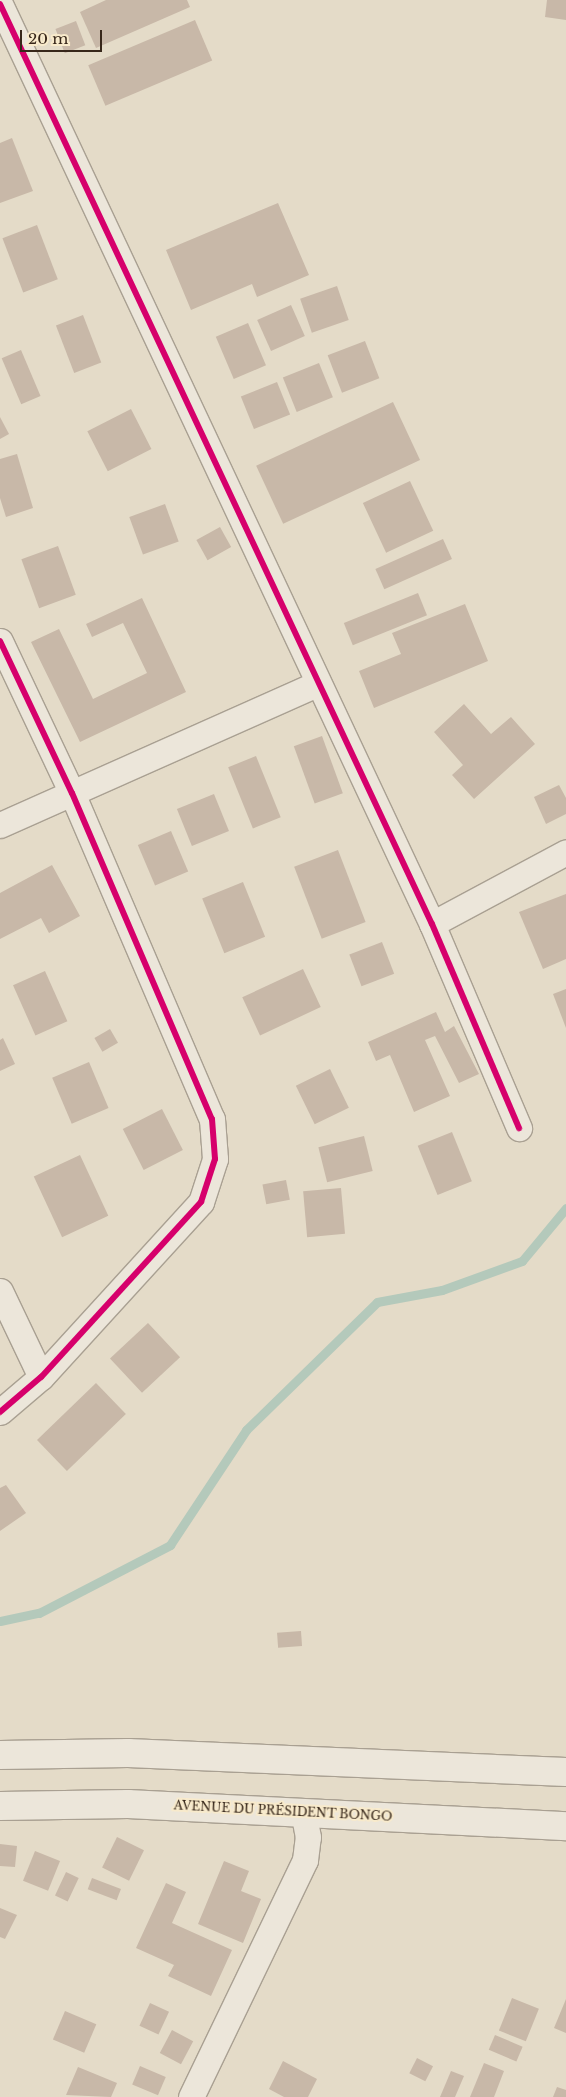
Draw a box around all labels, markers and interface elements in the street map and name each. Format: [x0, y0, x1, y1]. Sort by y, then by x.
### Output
scale bar [22, 20, 105, 52]
text: 20 m [28, 29, 68, 48]
street label: AVENUE DU PRÉSIDENT BONGO [173, 1798, 393, 1824]

